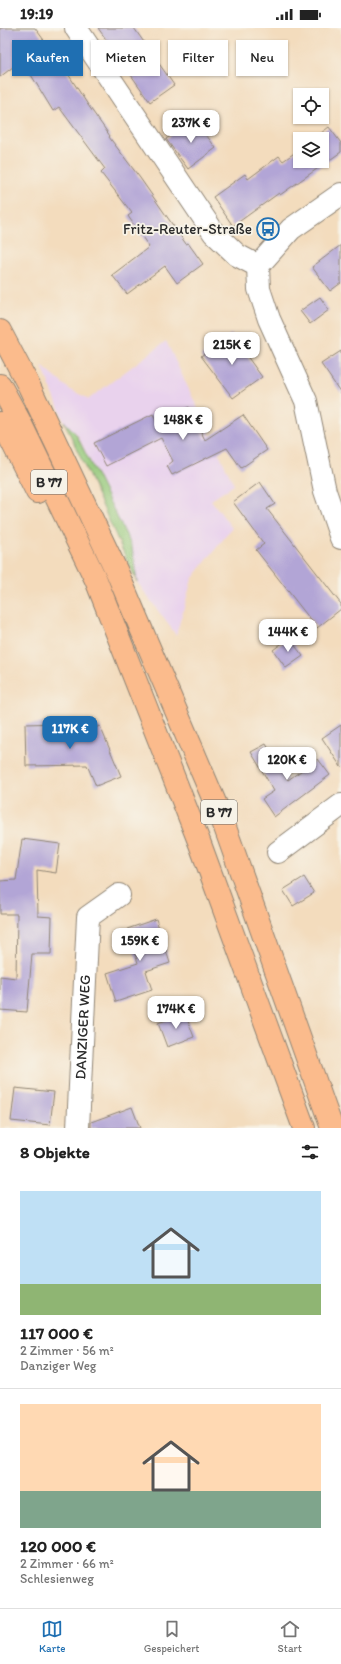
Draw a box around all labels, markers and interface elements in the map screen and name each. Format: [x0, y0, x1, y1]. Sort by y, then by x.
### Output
text: 19:19 [20, 5, 53, 23]
chip: Kaufen [12, 40, 83, 76]
chip: Mieten [91, 40, 160, 76]
chip: Filter [168, 40, 228, 76]
chip: Neu [236, 40, 288, 76]
map controls [293, 88, 329, 168]
button: locate [293, 88, 329, 124]
pin: 237K € [158, 110, 224, 144]
text: 237K € [171, 115, 211, 130]
button: layers [293, 132, 329, 168]
bus stop icon: Fritz-Reuter-Straße [255, 216, 281, 242]
place label: Fritz-Reuter-Straße [123, 220, 252, 238]
pin: 215K € [199, 332, 265, 366]
text: 215K € [213, 337, 251, 352]
pin: 148K € [150, 407, 216, 441]
text: 148K € [163, 412, 203, 427]
road number: B 77 [31, 470, 67, 494]
pin: 144K € [255, 619, 321, 653]
text: 144K € [268, 624, 308, 639]
pin: 117K € [37, 716, 103, 750]
text: 117K € [51, 721, 89, 736]
pin: 120K € [254, 747, 320, 781]
text: 120K € [267, 752, 307, 767]
road number: B 77 [201, 800, 237, 824]
pin: 159K € [107, 928, 173, 962]
text: 159K € [121, 933, 159, 948]
street label: DANZIGER WEG [71, 974, 94, 1080]
pin: 174K € [143, 996, 209, 1030]
text: 174K € [157, 1001, 195, 1016]
icon: filters [299, 1141, 321, 1163]
text: 8 Objekte [20, 1142, 90, 1162]
icon: home [135, 1217, 207, 1289]
text: 117 000 € [20, 1323, 93, 1343]
text: 2 Zimmer · 56 m² [20, 1343, 114, 1358]
text: Danziger Weg [20, 1358, 96, 1373]
icon: home [135, 1430, 207, 1502]
text: 120 000 € [20, 1536, 96, 1556]
text: 2 Zimmer · 66 m² [20, 1556, 114, 1571]
text: Schlesienweg [20, 1571, 94, 1586]
tab: Karte [39, 1618, 66, 1655]
tab: Gespeichert [144, 1618, 199, 1655]
tab: Start [278, 1618, 302, 1655]

